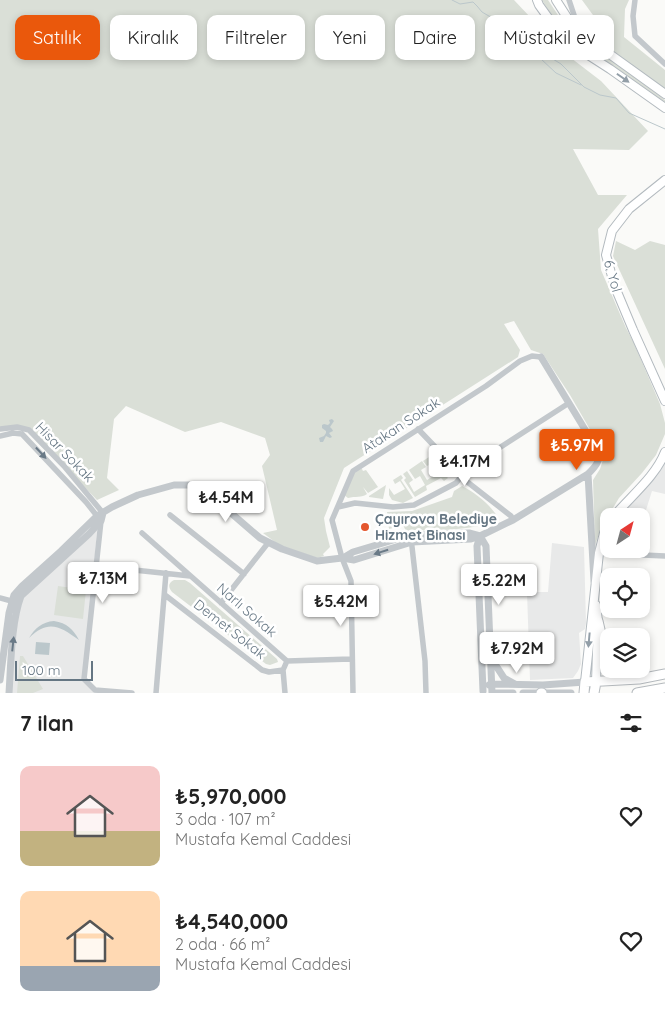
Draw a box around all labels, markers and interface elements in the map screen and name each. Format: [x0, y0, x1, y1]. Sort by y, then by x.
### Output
chip: Satılık [15, 15, 100, 60]
chip: Kiralık [110, 15, 197, 60]
chip: Filtreler [207, 15, 305, 60]
chip: Yeni [315, 15, 385, 60]
chip: Daire [395, 15, 475, 60]
chip: Müstakil ev [485, 15, 614, 60]
one-way arrow [616, 73, 630, 83]
street label: 6. Yol [600, 258, 626, 294]
street label: Atakan Sokak [358, 393, 444, 457]
street label: Hisar Sokak [32, 418, 98, 486]
pin: ₺5.97M [536, 428, 618, 471]
text: ₺5.97M [550, 435, 604, 455]
pin: ₺4.17M [424, 444, 506, 487]
one-way arrow [35, 446, 47, 458]
text: ₺4.17M [440, 451, 490, 471]
pin: ₺4.54M [185, 480, 267, 523]
text: ₺4.54M [198, 487, 254, 507]
north arrow [600, 508, 650, 558]
map controls [600, 508, 650, 678]
place label: Çayırova Belediye Hizmet Binası [375, 510, 497, 544]
marker: Çayırova Belediye Hizmet Binası [359, 521, 371, 533]
one-way arrow [373, 548, 388, 556]
pin: ₺7.13M [62, 562, 144, 604]
pin: ₺5.22M [458, 564, 540, 606]
text: ₺7.13M [79, 568, 127, 588]
button: locate [600, 568, 650, 618]
text: ₺5.22M [472, 570, 526, 590]
street label: Narlı Sokak [213, 579, 281, 641]
pin: ₺5.42M [300, 584, 382, 627]
text: ₺5.42M [314, 591, 368, 611]
street label: Demet Sokak [190, 595, 270, 663]
button: layers [600, 628, 650, 678]
pin: ₺7.92M [476, 632, 558, 674]
one-way arrow [585, 632, 593, 648]
one-way arrow [9, 636, 17, 652]
text: ₺7.92M [490, 638, 544, 658]
scale bar [15, 658, 92, 681]
text: 100 m [22, 661, 60, 679]
icon: filters [617, 709, 645, 737]
text: 7 ilan [20, 710, 74, 736]
text: ₺5,970,000 [175, 783, 286, 809]
icon: home [60, 786, 120, 846]
icon: heart [617, 802, 645, 830]
text: 3 oda · 107 m² [175, 809, 275, 829]
text: Mustafa Kemal Caddesi [175, 829, 351, 849]
text: ₺4,540,000 [175, 908, 288, 934]
icon: home [60, 911, 120, 971]
icon: heart [617, 927, 645, 955]
text: 2 oda · 66 m² [175, 934, 270, 954]
text: Mustafa Kemal Caddesi [175, 954, 351, 974]

